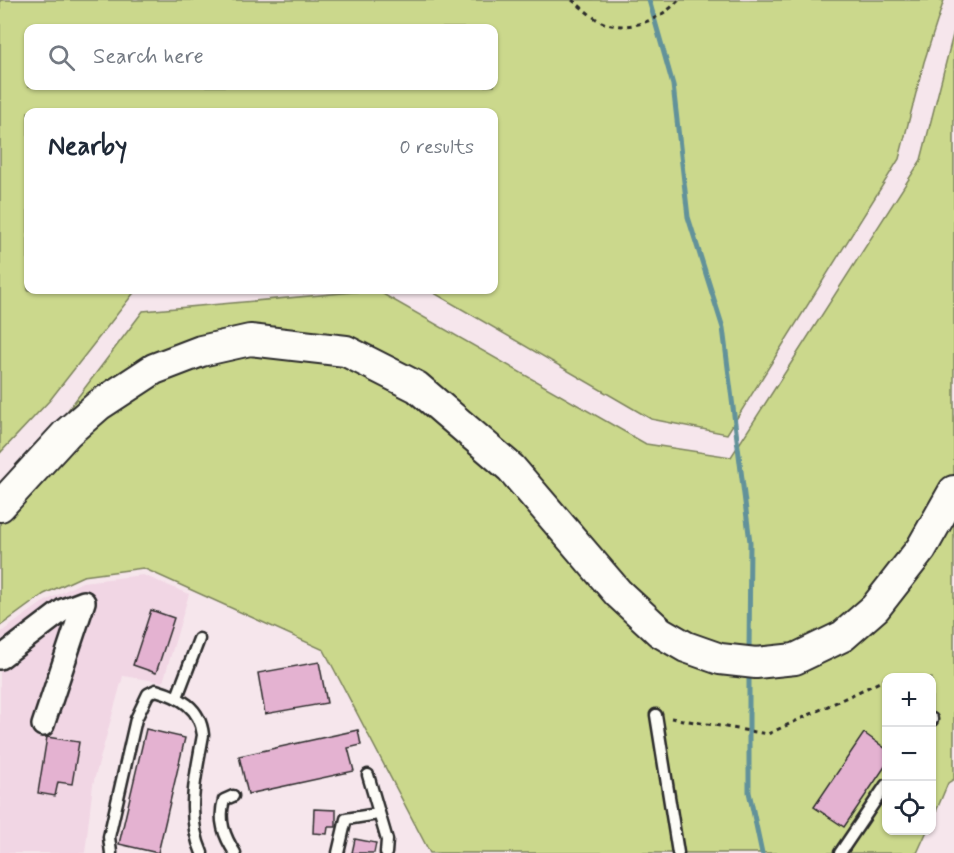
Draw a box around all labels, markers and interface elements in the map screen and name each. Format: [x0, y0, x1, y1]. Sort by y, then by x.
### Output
search box [24, 24, 498, 90]
icon: search [45, 41, 78, 74]
text: Search here [93, 43, 204, 71]
text: Nearby [48, 130, 127, 164]
text: 0 results [400, 134, 474, 161]
map controls [882, 673, 936, 835]
button: + [882, 673, 936, 727]
button: − [882, 727, 936, 781]
button: locate [882, 781, 936, 835]

